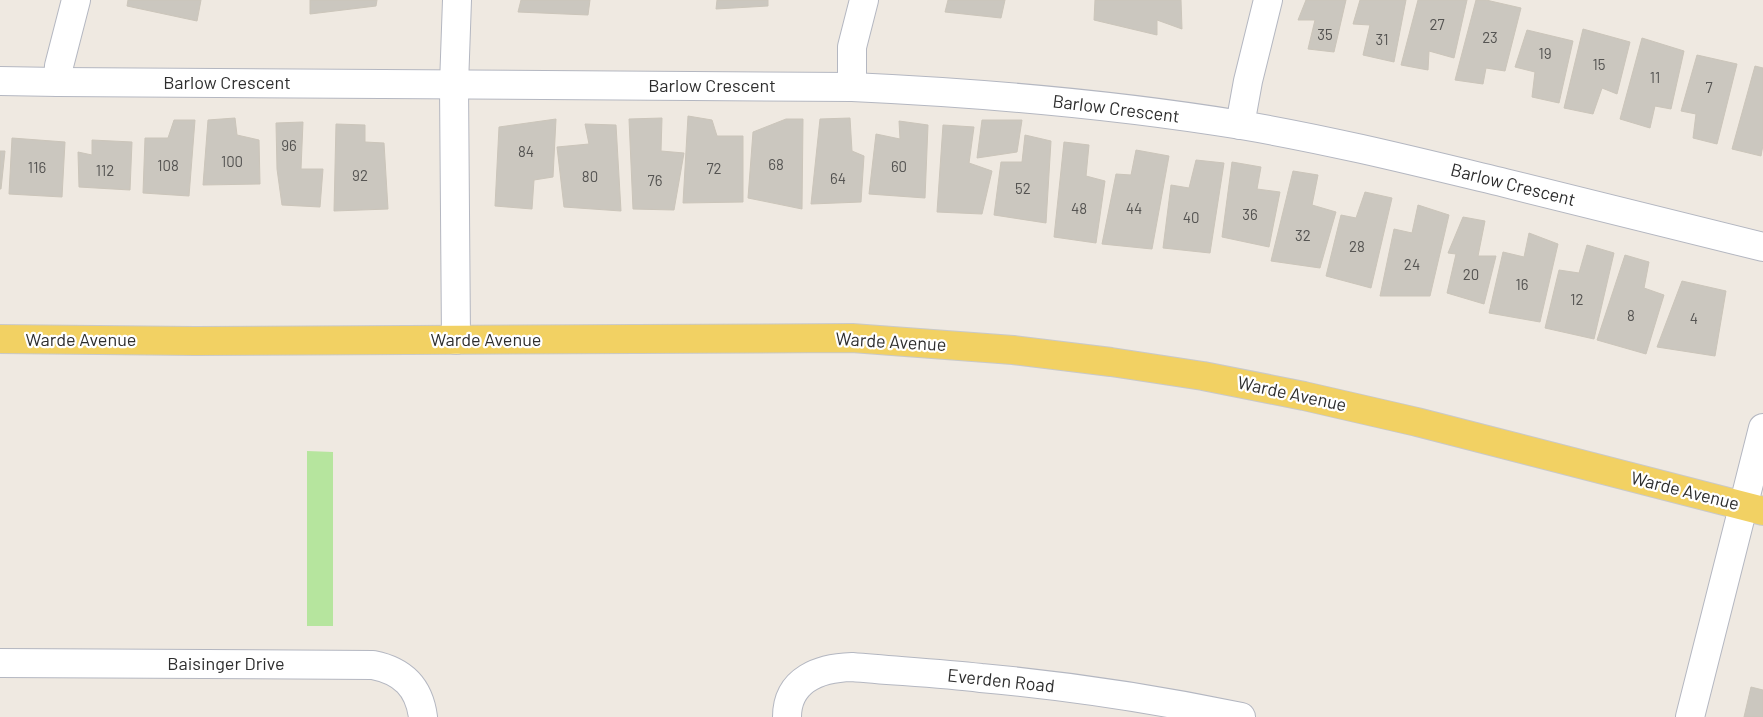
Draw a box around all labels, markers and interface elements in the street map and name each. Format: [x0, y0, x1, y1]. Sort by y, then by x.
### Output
house number: 27 [1429, 15, 1445, 33]
house number: 35 [1317, 25, 1333, 43]
house number: 23 [1482, 28, 1498, 46]
house number: 31 [1376, 30, 1388, 48]
house number: 19 [1538, 44, 1552, 62]
house number: 15 [1593, 55, 1605, 73]
house number: 11 [1650, 68, 1660, 86]
street label: Barlow Crescent [163, 71, 291, 93]
street label: Barlow Crescent [648, 74, 776, 96]
house number: 7 [1705, 78, 1713, 96]
street label: Barlow Crescent [1051, 89, 1181, 127]
house number: 96 [281, 136, 297, 154]
house number: 84 [518, 142, 534, 160]
house number: 100 [221, 152, 243, 170]
house number: 68 [768, 155, 784, 173]
house number: 108 [157, 156, 179, 174]
house number: 60 [891, 157, 907, 175]
house number: 116 [28, 158, 46, 176]
street label: Barlow Crescent [1449, 158, 1578, 210]
house number: 72 [706, 159, 722, 177]
house number: 112 [96, 161, 114, 179]
house number: 92 [352, 166, 368, 184]
house number: 80 [582, 167, 598, 185]
house number: 64 [830, 169, 846, 187]
house number: 76 [648, 171, 662, 189]
house number: 52 [1015, 179, 1031, 197]
house number: 48 [1071, 199, 1087, 217]
house number: 44 [1126, 199, 1142, 217]
house number: 36 [1242, 205, 1258, 223]
house number: 40 [1183, 208, 1199, 226]
house number: 32 [1295, 226, 1311, 244]
house number: 28 [1349, 237, 1365, 255]
house number: 24 [1404, 255, 1420, 273]
house number: 20 [1463, 265, 1479, 283]
house number: 16 [1516, 275, 1528, 293]
house number: 12 [1570, 290, 1584, 308]
house number: 8 [1627, 306, 1635, 324]
house number: 4 [1690, 309, 1698, 327]
street label: Warde Avenue [835, 327, 947, 355]
street label: Warde Avenue [26, 328, 136, 350]
street label: Warde Avenue [431, 328, 541, 350]
street label: Warde Avenue [1236, 371, 1349, 415]
street label: Warde Avenue [1629, 466, 1742, 514]
street label: Baisinger Drive [167, 652, 285, 674]
street label: Everden Road [946, 663, 1056, 697]

